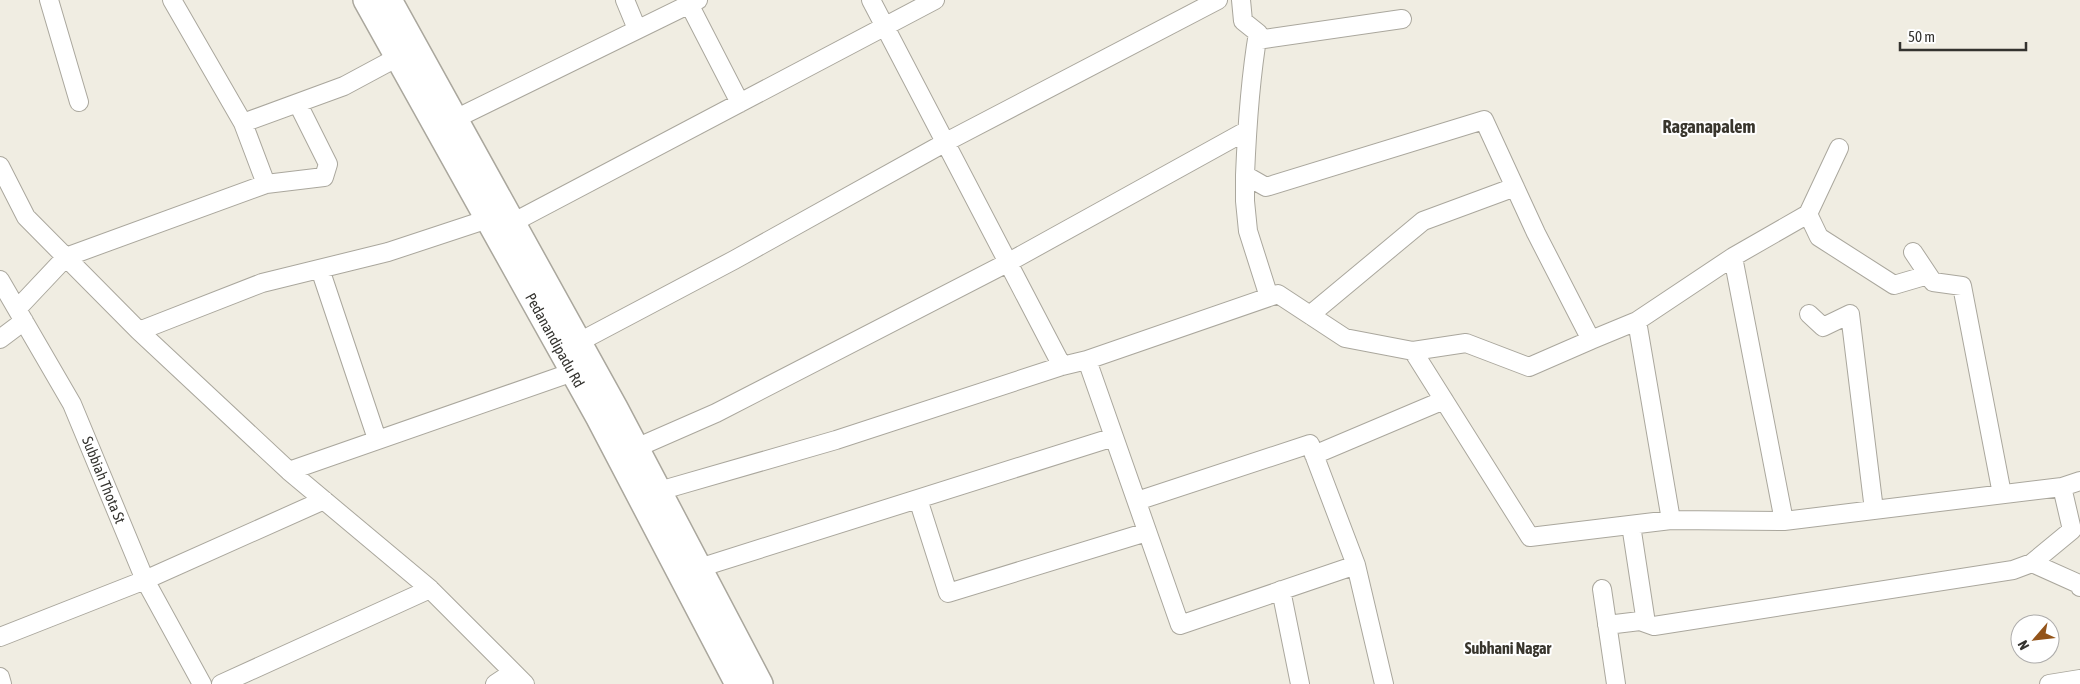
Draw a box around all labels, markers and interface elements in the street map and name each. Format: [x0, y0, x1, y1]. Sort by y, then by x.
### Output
scale bar [1900, 20, 2026, 52]
text: 50 m [1908, 28, 1935, 45]
district label: Raganapalem [1663, 116, 1755, 137]
street label: Pedanandipadu Rd [522, 290, 588, 390]
street label: Subbiah Thota St [79, 434, 129, 526]
north arrow [2010, 614, 2060, 664]
text: N [2015, 638, 2033, 653]
district label: Subhani Nagar [1465, 639, 1552, 657]

